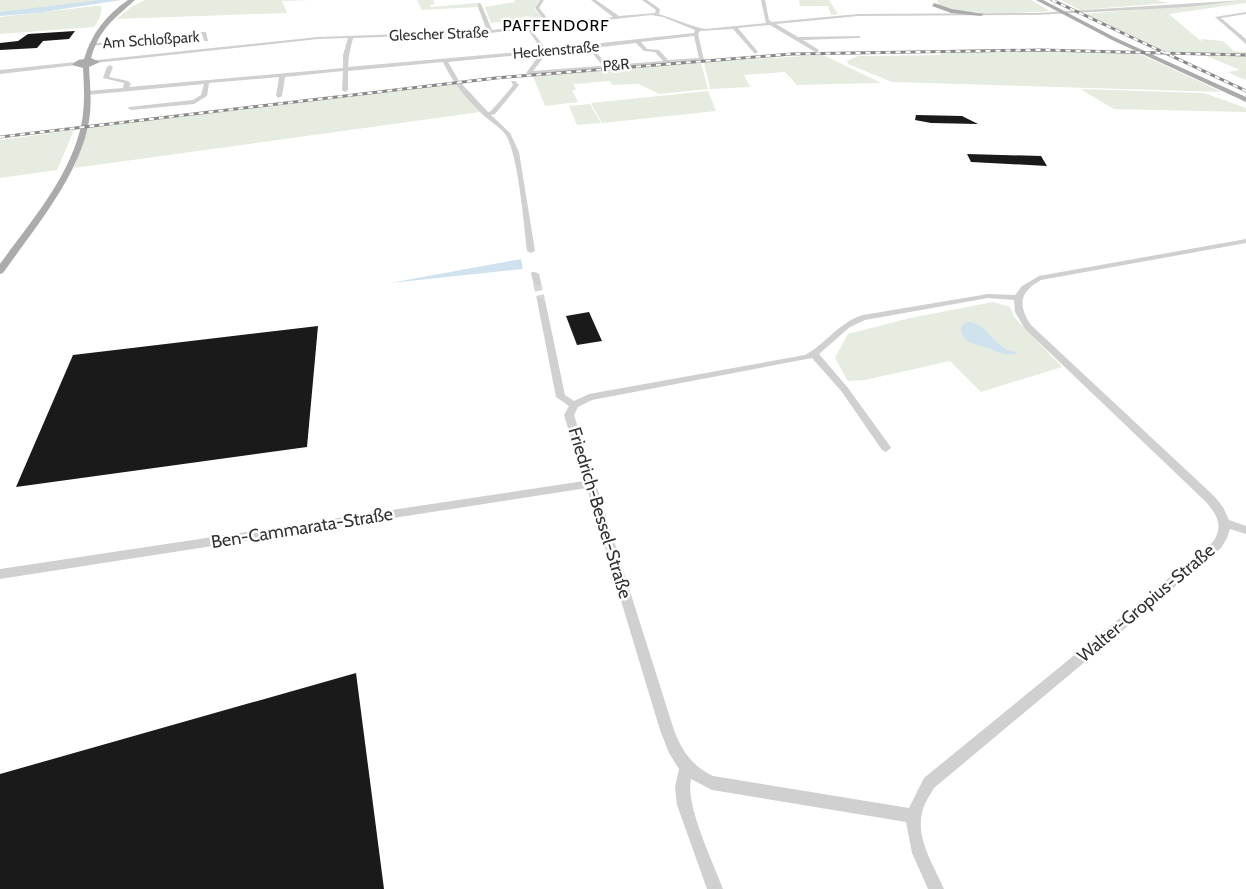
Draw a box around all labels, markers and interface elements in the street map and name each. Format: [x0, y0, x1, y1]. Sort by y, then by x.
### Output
district label: PAFFENDORF [502, 16, 610, 35]
street label: Glescher Straße [389, 23, 489, 45]
street label: Am Schloßpark [102, 28, 200, 52]
street label: Heckenstraße [512, 37, 600, 63]
street label: P&R [602, 55, 630, 75]
street label: Friedrich-Bessel-Straße [563, 425, 637, 601]
street label: Ben-Cammarata-Straße [210, 503, 394, 553]
street label: Walter-Gropius-Straße [1073, 539, 1219, 667]

